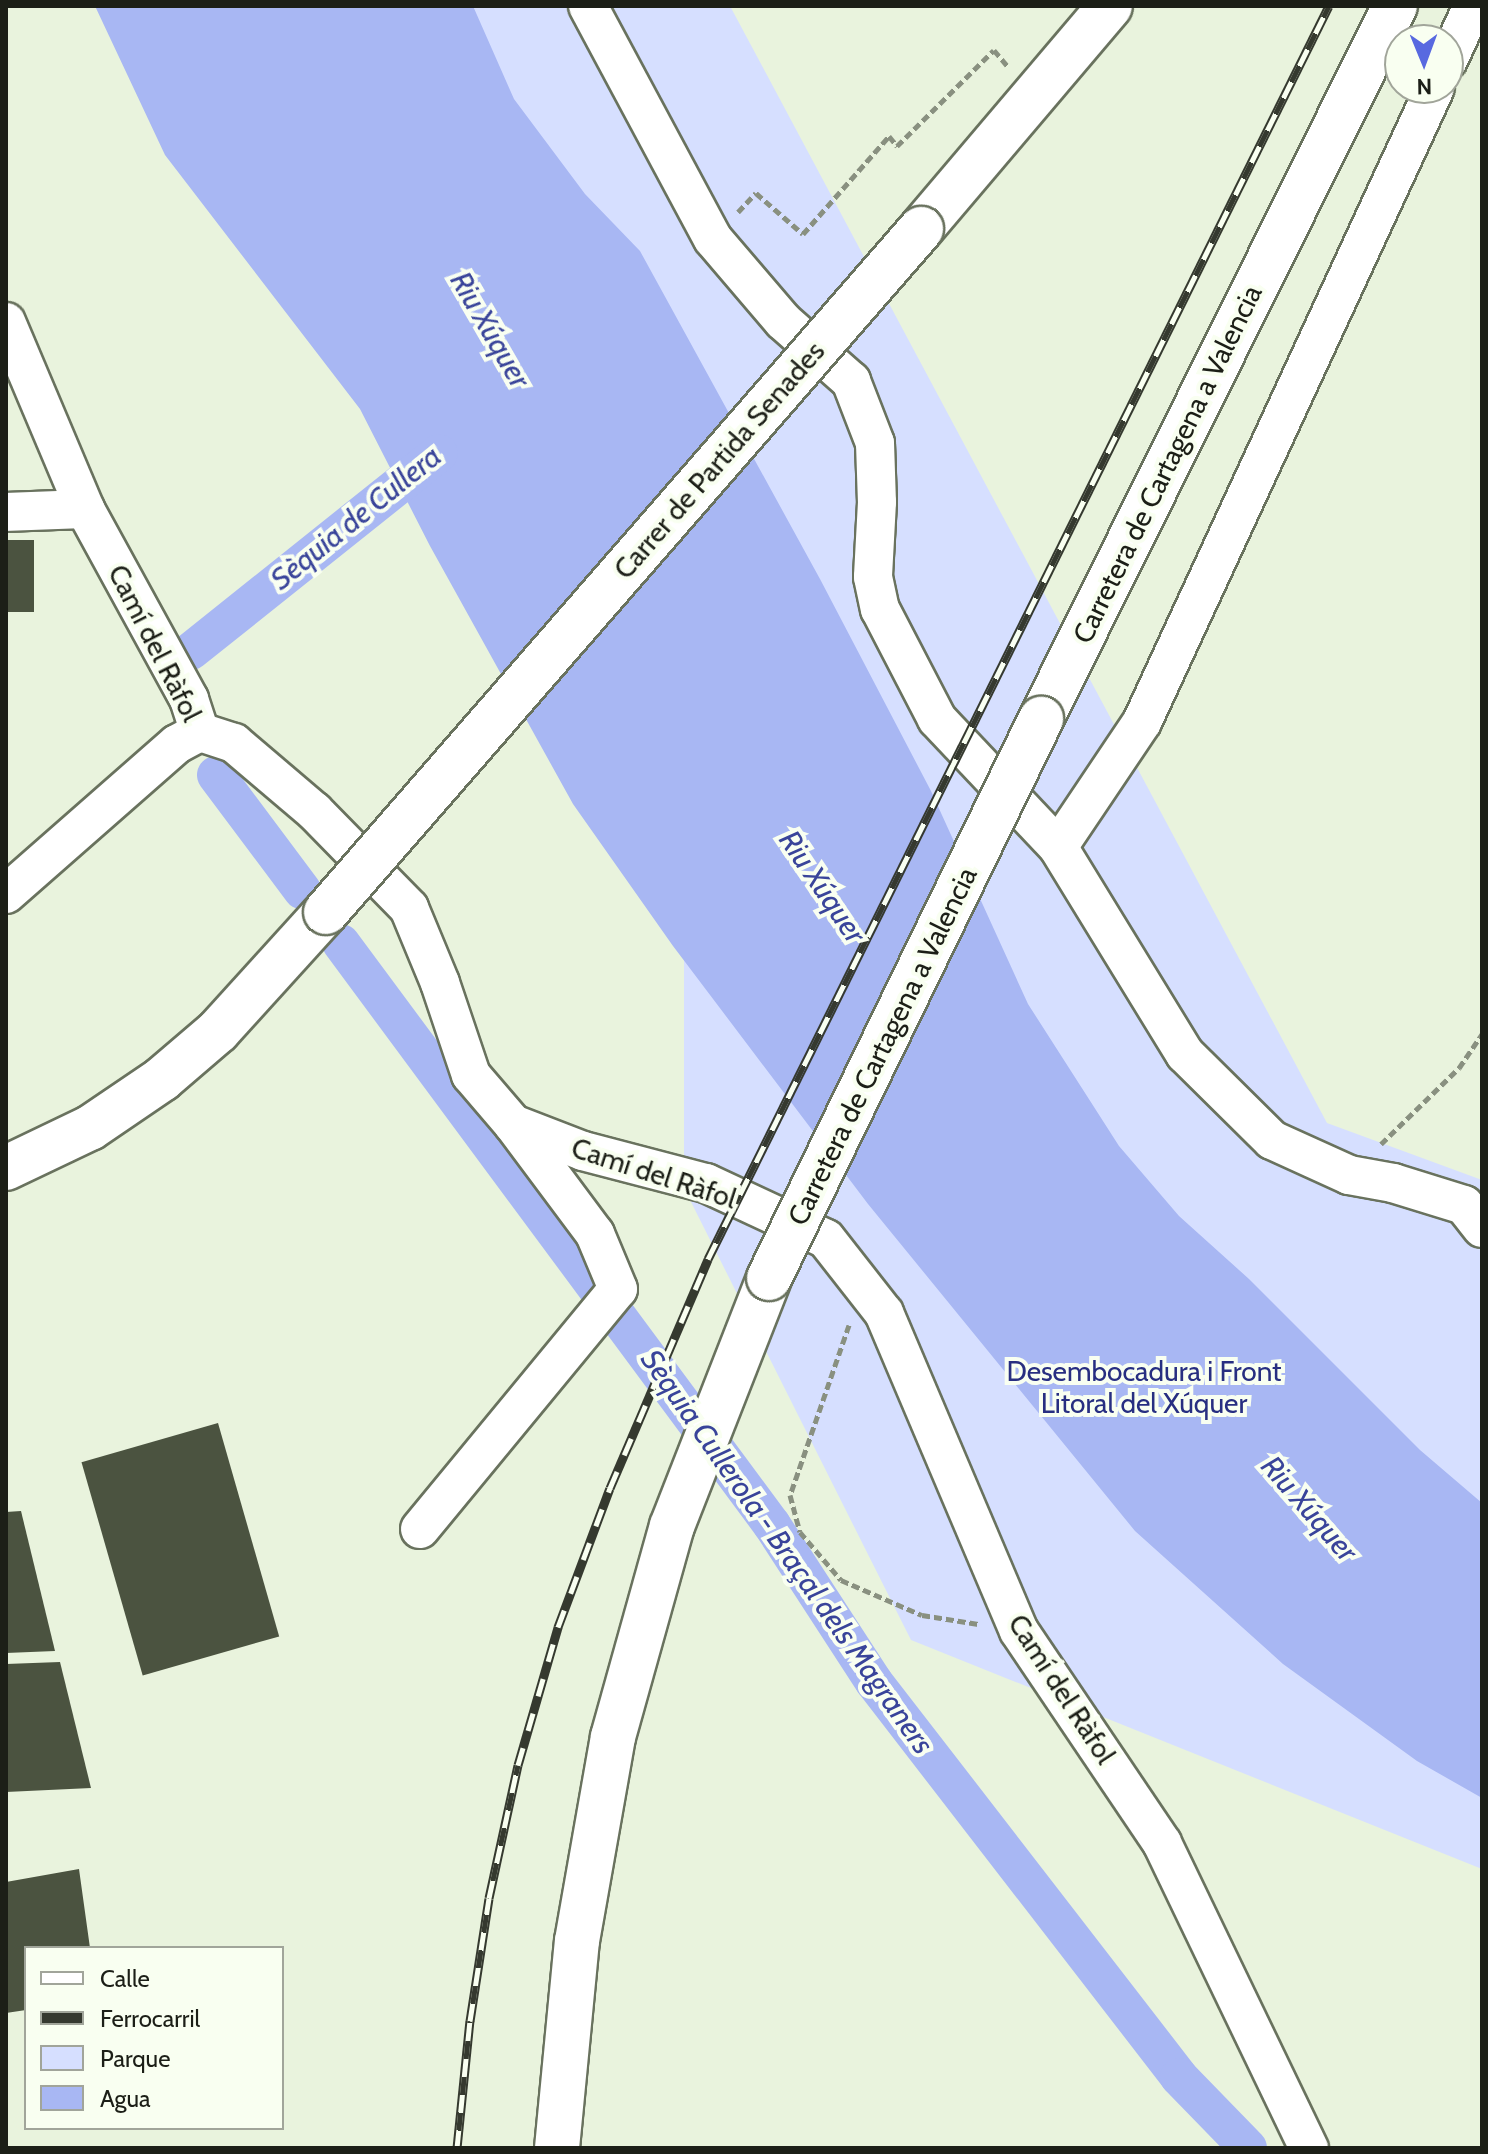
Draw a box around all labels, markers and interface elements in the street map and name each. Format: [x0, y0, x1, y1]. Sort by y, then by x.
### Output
north arrow [1384, 24, 1464, 104]
text: N [1416, 73, 1432, 100]
water label: Riu Xúquer [442, 265, 538, 395]
street label: Carretera de Cartagena a Valencia [1065, 279, 1269, 649]
street label: Carrer de Partida Senades [607, 334, 831, 586]
water label: Sèquia de Cullera [264, 438, 448, 598]
street label: Camí del Ràfol [101, 559, 209, 727]
water label: Riu Xúquer [771, 824, 873, 950]
street label: Carretera de Cartagena a Valencia [780, 861, 984, 1231]
street label: Camí del Ràfol [567, 1131, 741, 1215]
water label: Sèquia Cullerola - Braçal dels Magraners [633, 1343, 941, 1761]
park label: Desembocadura i Front Litoral del Xúquer [1006, 1354, 1282, 1420]
water label: Riu Xúquer [1253, 1449, 1365, 1569]
street label: Camí del Ràfol [1001, 1608, 1123, 1770]
legend [24, 1946, 284, 2130]
text: Calle [100, 1964, 150, 1993]
text: Ferrocarril [100, 2004, 200, 2033]
text: Parque [100, 2044, 170, 2073]
text: Agua [100, 2084, 151, 2113]

